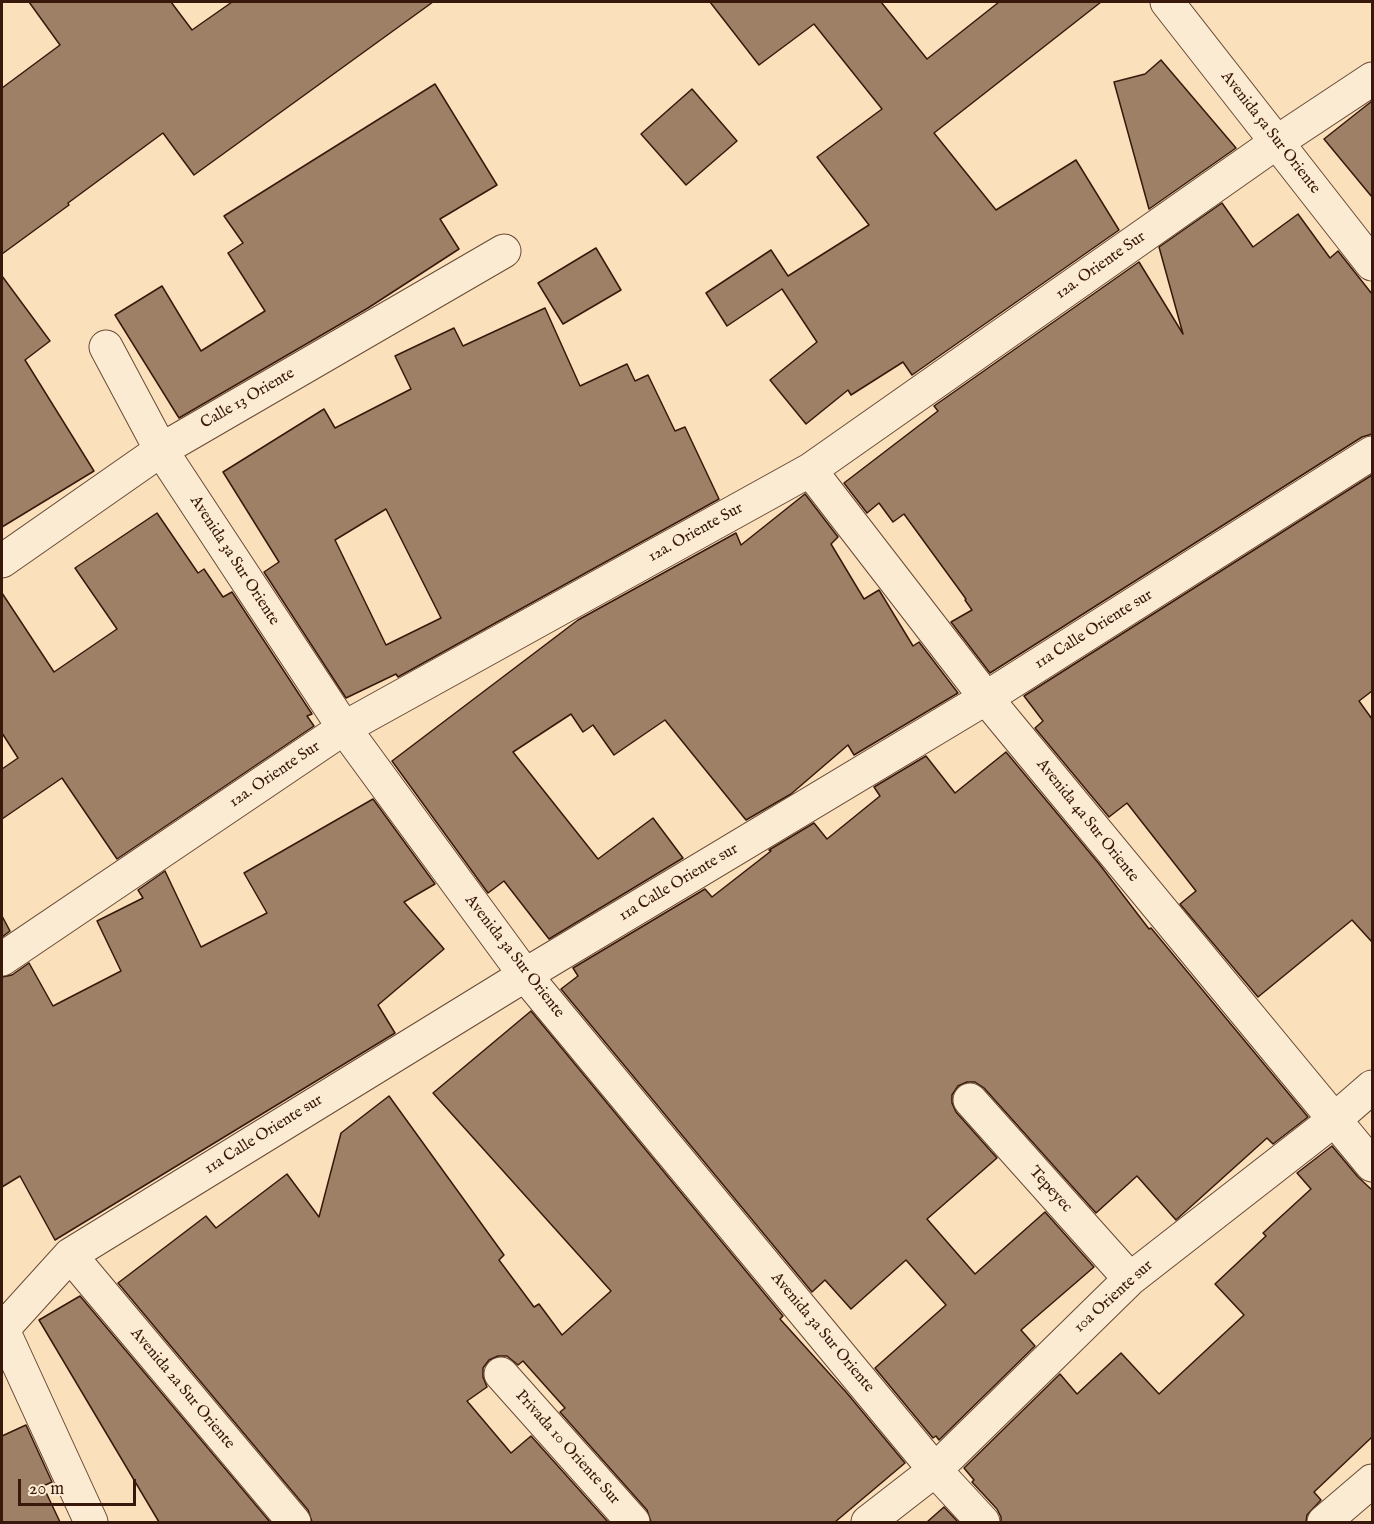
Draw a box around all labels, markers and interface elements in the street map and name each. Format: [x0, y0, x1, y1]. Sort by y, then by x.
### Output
street label: Avenida 5a Sur Oriente [1216, 68, 1324, 198]
street label: 12a. Oriente Sur [1052, 228, 1150, 304]
street label: Calle 13 Oriente [198, 364, 298, 434]
street label: Avenida 3a Sur Oriente [185, 493, 283, 629]
street label: 12a. Oriente Sur [645, 499, 747, 567]
street label: 11a Calle Oriente sur [1031, 586, 1157, 674]
street label: 12a. Oriente Sur [226, 738, 324, 812]
street label: Avenida 4a Sur Oriente [1032, 756, 1142, 886]
street label: 11a Calle Oriente sur [616, 840, 742, 926]
street label: Avenida 3a Sur Oriente [460, 892, 568, 1022]
street label: 11a Calle Oriente sur [201, 1091, 327, 1179]
street label: Tepeyec [1024, 1163, 1076, 1217]
street label: 10a Oriente sur [1071, 1257, 1157, 1337]
street label: Avenida 3a Sur Oriente [766, 1269, 878, 1397]
street label: Avenida 2a Sur Oriente [126, 1324, 238, 1454]
street label: Privada 10 Oriente Sur [511, 1387, 623, 1509]
scale bar [21, 1467, 140, 1505]
text: 20 m [29, 1478, 64, 1501]

